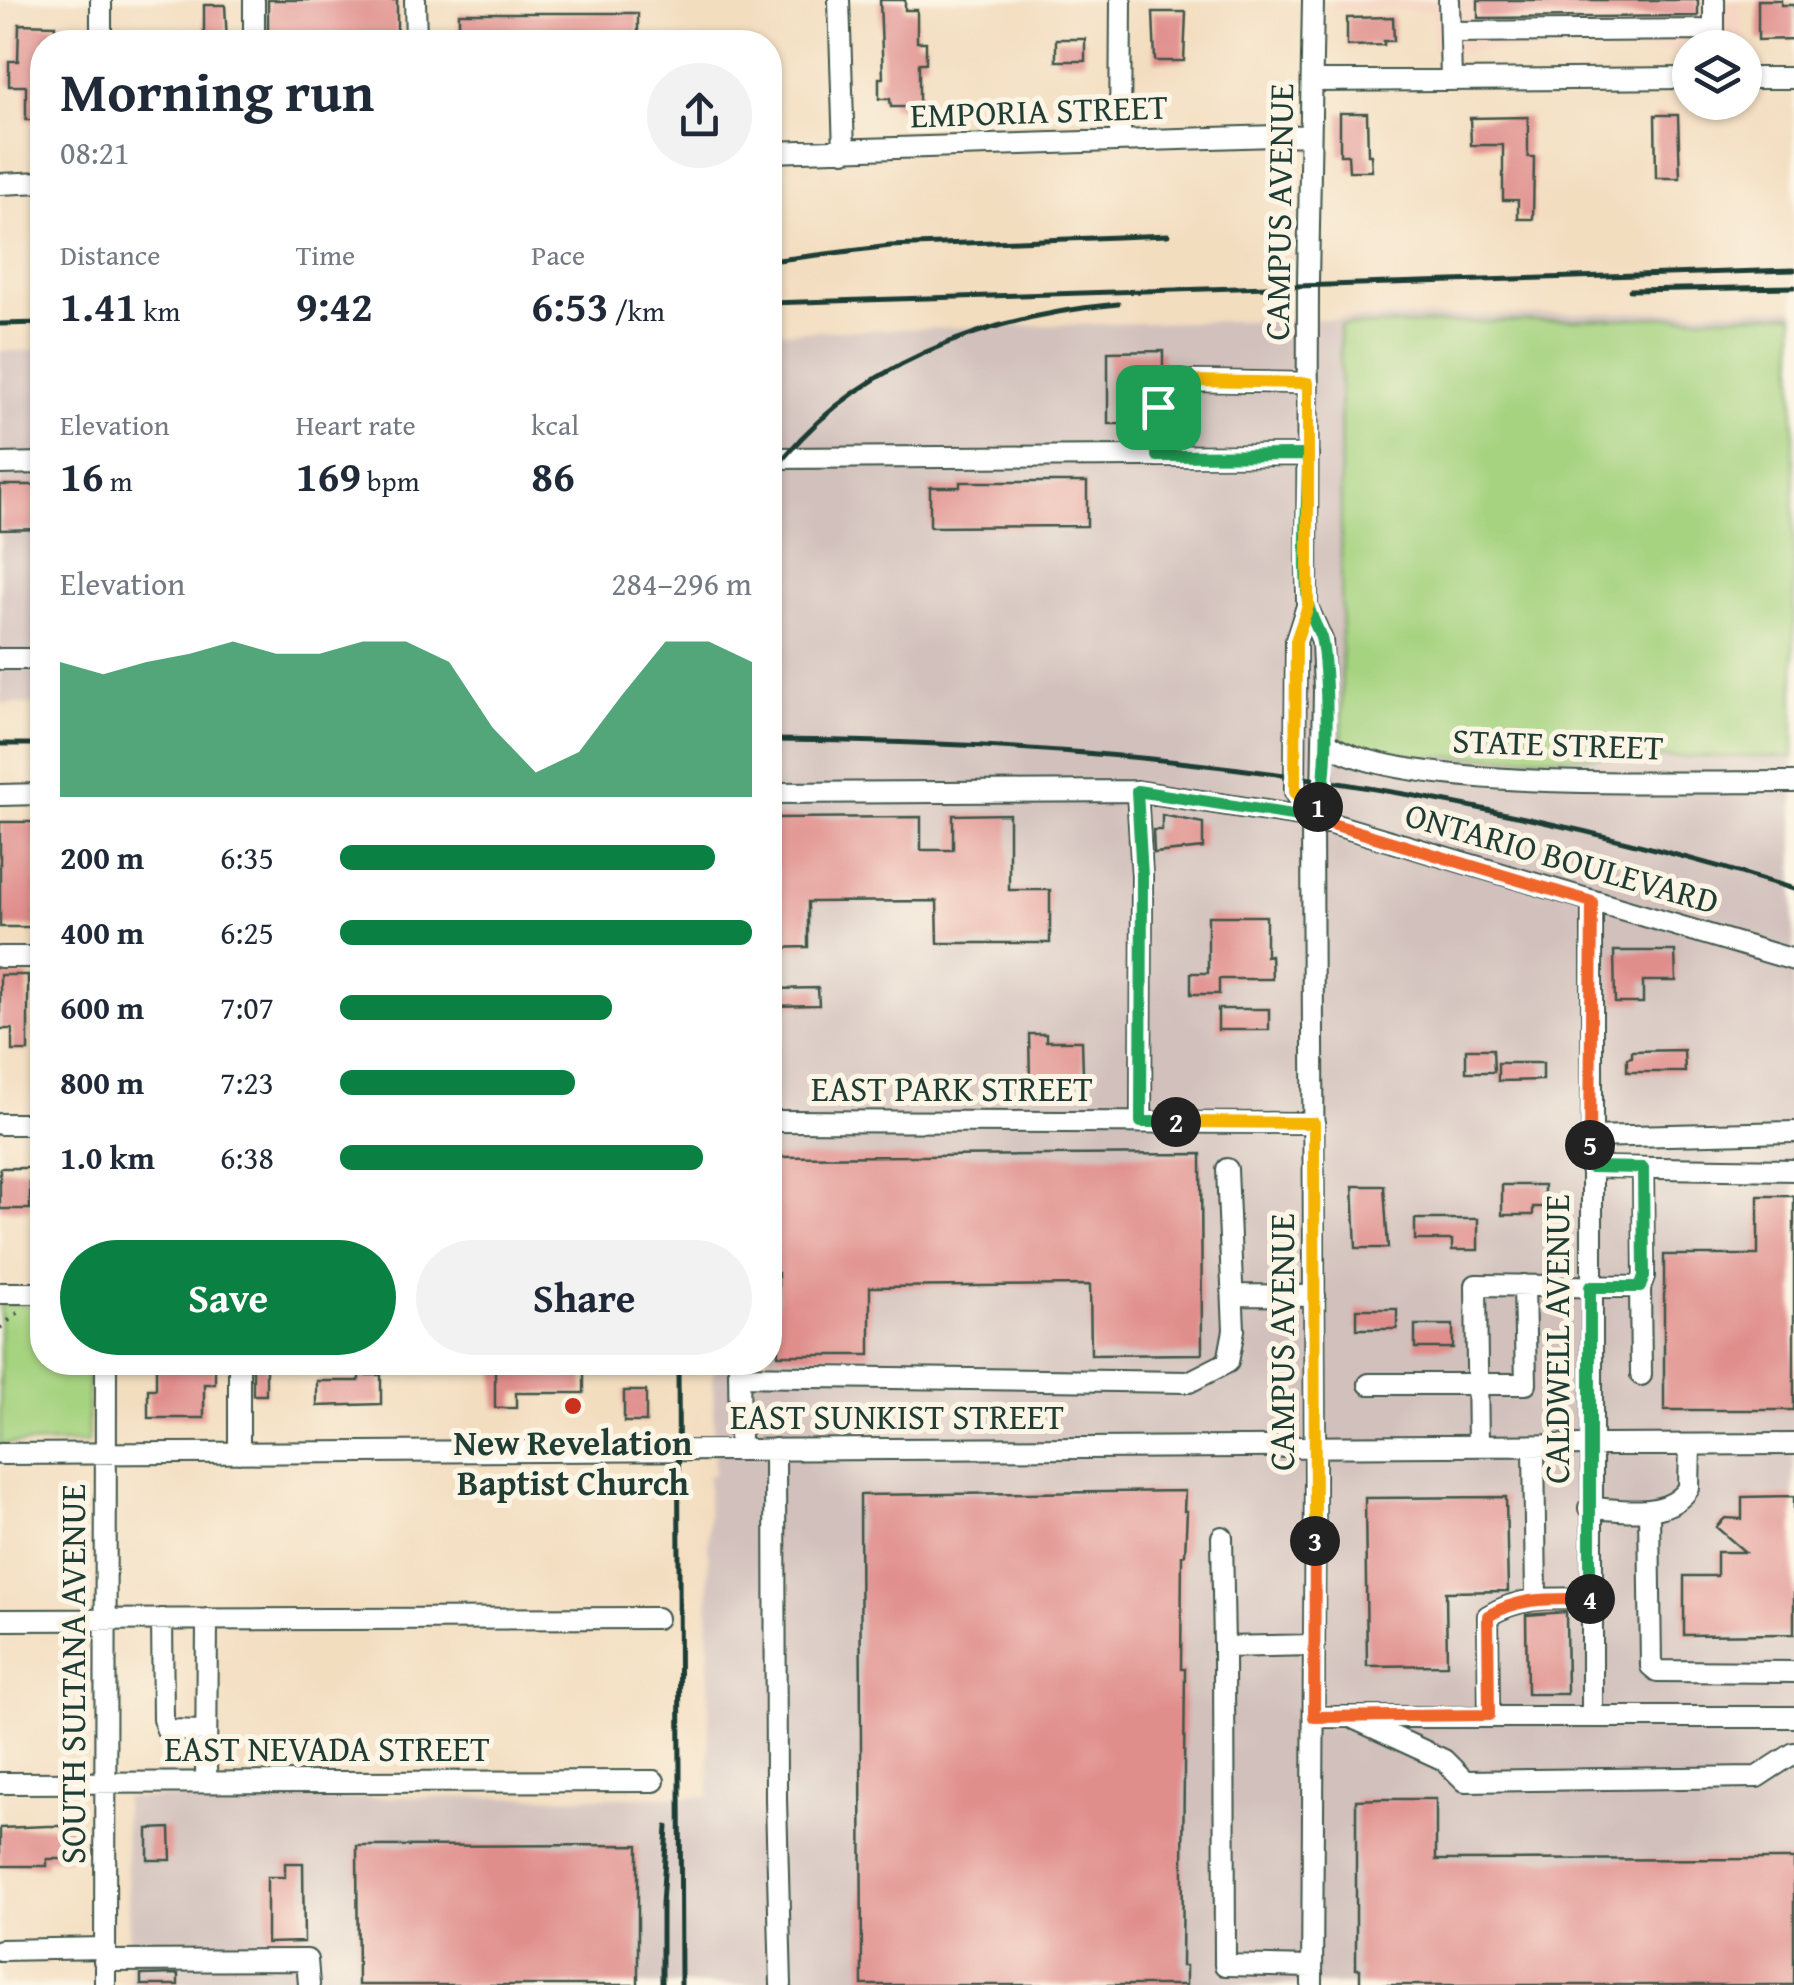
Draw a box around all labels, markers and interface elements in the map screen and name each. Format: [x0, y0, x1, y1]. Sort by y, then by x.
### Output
map controls [1672, 30, 1762, 120]
button: layers [1672, 30, 1762, 120]
text: Morning run [60, 51, 374, 131]
button: share [647, 63, 752, 168]
street label: EMPORIA STREET [909, 81, 1169, 140]
street label: CAMPUS AVENUE [1251, 83, 1306, 341]
text: 08:21 [60, 129, 129, 176]
text: Distance [60, 234, 160, 275]
text: Time [296, 234, 355, 275]
text: Pace [531, 234, 585, 275]
text: 1.41 [60, 275, 137, 336]
text: 9:42 [296, 275, 373, 336]
text: 6:53 [531, 275, 608, 336]
text: km [137, 290, 180, 331]
text: /km [608, 290, 665, 331]
pin [1116, 365, 1201, 450]
icon: arrive [1131, 380, 1186, 435]
text: Elevation [60, 404, 170, 445]
text: Heart rate [296, 404, 416, 445]
text: kcal [531, 404, 579, 445]
text: 16 [60, 445, 104, 506]
text: 169 [296, 445, 361, 506]
text: 86 [531, 445, 575, 506]
text: m [104, 460, 133, 501]
text: bpm [361, 460, 420, 501]
text: Elevation [60, 560, 185, 607]
text: 284–296 m [611, 560, 752, 607]
street label: STATE STREET [1452, 714, 1664, 773]
pin: 1 [1293, 782, 1343, 832]
text: 1 [1311, 786, 1325, 827]
street label: ONTARIO BOULEVARD [1399, 788, 1725, 927]
text: 200 m [60, 834, 144, 881]
text: 6:35 [220, 834, 274, 881]
text: 400 m [60, 909, 144, 956]
text: 6:25 [220, 909, 274, 956]
text: 600 m [60, 984, 144, 1031]
text: 7:07 [220, 984, 274, 1031]
text: 800 m [60, 1059, 144, 1106]
text: 7:23 [220, 1059, 274, 1106]
street label: EAST PARK STREET [811, 1063, 1093, 1114]
pin: 2 [1151, 1097, 1201, 1147]
text: 2 [1169, 1101, 1183, 1142]
pin: 5 [1565, 1120, 1615, 1170]
text: 5 [1583, 1124, 1597, 1165]
text: 1.0 km [60, 1134, 155, 1181]
text: 6:38 [220, 1134, 274, 1181]
street label: CALDWELL AVENUE [1531, 1194, 1582, 1484]
street label: CAMPUS AVENUE [1256, 1213, 1307, 1471]
button: Save [60, 1240, 396, 1355]
button: Share [416, 1240, 752, 1355]
street label: EAST SUNKIST STREET [730, 1391, 1064, 1442]
marker: New Revelation Baptist Church [562, 1395, 584, 1417]
place label: New Revelation Baptist Church [454, 1417, 693, 1508]
street label: SOUTH SULTANA AVENUE [47, 1484, 98, 1864]
pin: 3 [1290, 1516, 1340, 1566]
text: 3 [1308, 1520, 1322, 1561]
pin: 4 [1565, 1574, 1615, 1624]
text: 4 [1583, 1578, 1597, 1619]
street label: EAST NEVADA STREET [164, 1723, 490, 1774]

